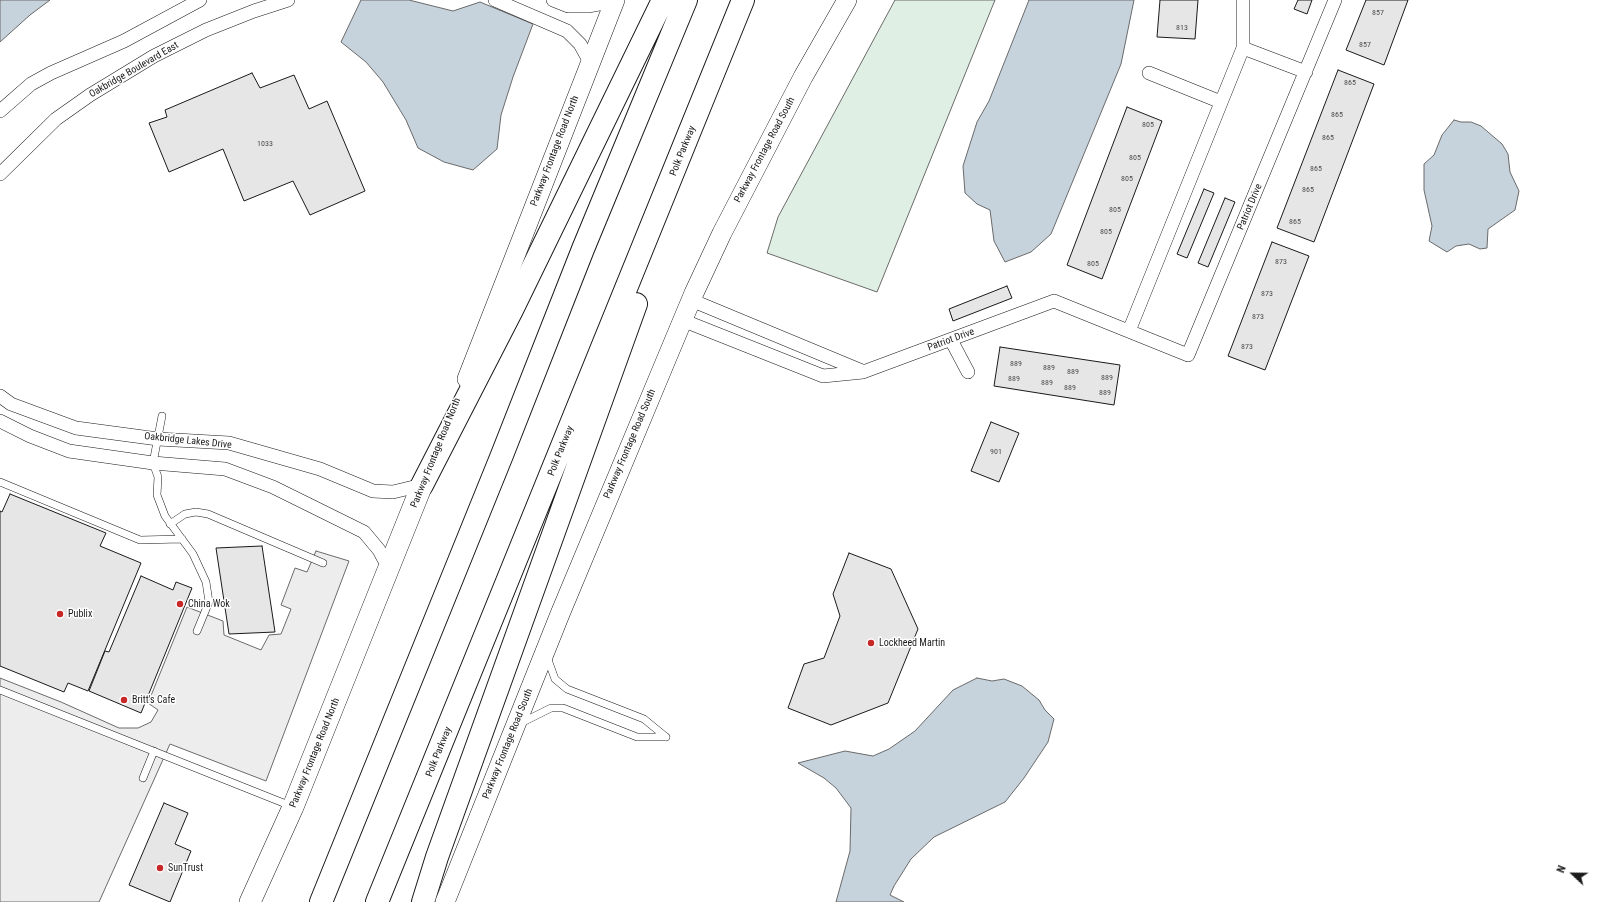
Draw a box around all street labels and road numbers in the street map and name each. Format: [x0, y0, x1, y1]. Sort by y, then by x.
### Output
street label: Oakbridge Boulevard East [87, 40, 181, 100]
street label: Parkway Frontage Road North [528, 94, 582, 208]
street label: Parkway Frontage Road South [732, 95, 798, 205]
street label: Polk Parkway [668, 124, 698, 178]
street label: Patriot Drive [1235, 182, 1265, 232]
street label: Patriot Drive [926, 326, 976, 354]
street label: Parkway Frontage Road South [601, 387, 659, 501]
street label: Parkway Frontage Road North [408, 396, 464, 510]
street label: Polk Parkway [546, 424, 576, 478]
street label: Oakbridge Lakes Drive [144, 430, 232, 452]
street label: Parkway Frontage Road South [480, 687, 536, 801]
street label: Parkway Frontage Road North [287, 696, 343, 810]
street label: Polk Parkway [424, 725, 454, 779]

